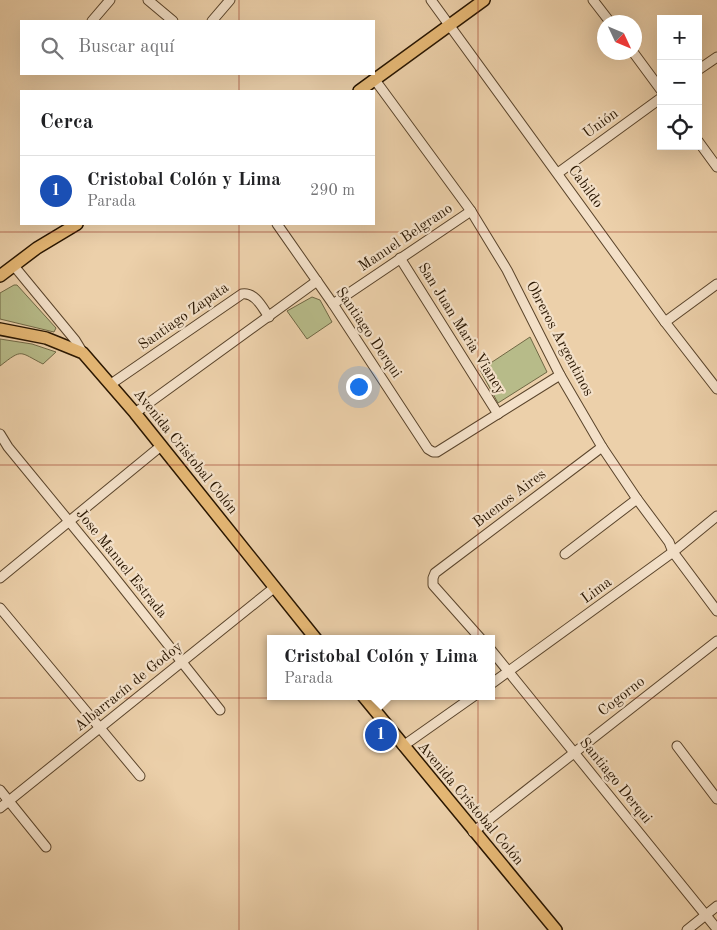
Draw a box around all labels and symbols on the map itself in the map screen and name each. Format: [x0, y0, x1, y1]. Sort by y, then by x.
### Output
north arrow [597, 15, 642, 60]
street label: Unión [581, 106, 621, 142]
street label: Cabildo [565, 163, 605, 211]
street label: Manuel Belgrano [356, 201, 456, 275]
street label: San Juan Maria Vianey [414, 261, 508, 397]
street label: Obreros Argentinos [522, 279, 596, 399]
street label: Santiago Zapata [136, 280, 232, 354]
street label: Santiago Derqui [332, 285, 404, 381]
your location [346, 374, 372, 400]
street label: Avenida Cristobal Colón [130, 387, 240, 517]
street label: Buenos Aires [471, 467, 549, 531]
street label: Jose Manuel Estrada [73, 507, 170, 622]
street label: Lima [579, 575, 615, 607]
street label: Albarracín de Godoy [72, 639, 186, 735]
street label: Cogorno [596, 674, 648, 720]
pin: 1 [365, 716, 397, 754]
street label: Santiago Derqui [576, 735, 654, 827]
street label: Avenida Cristobal Colón [414, 739, 526, 869]

